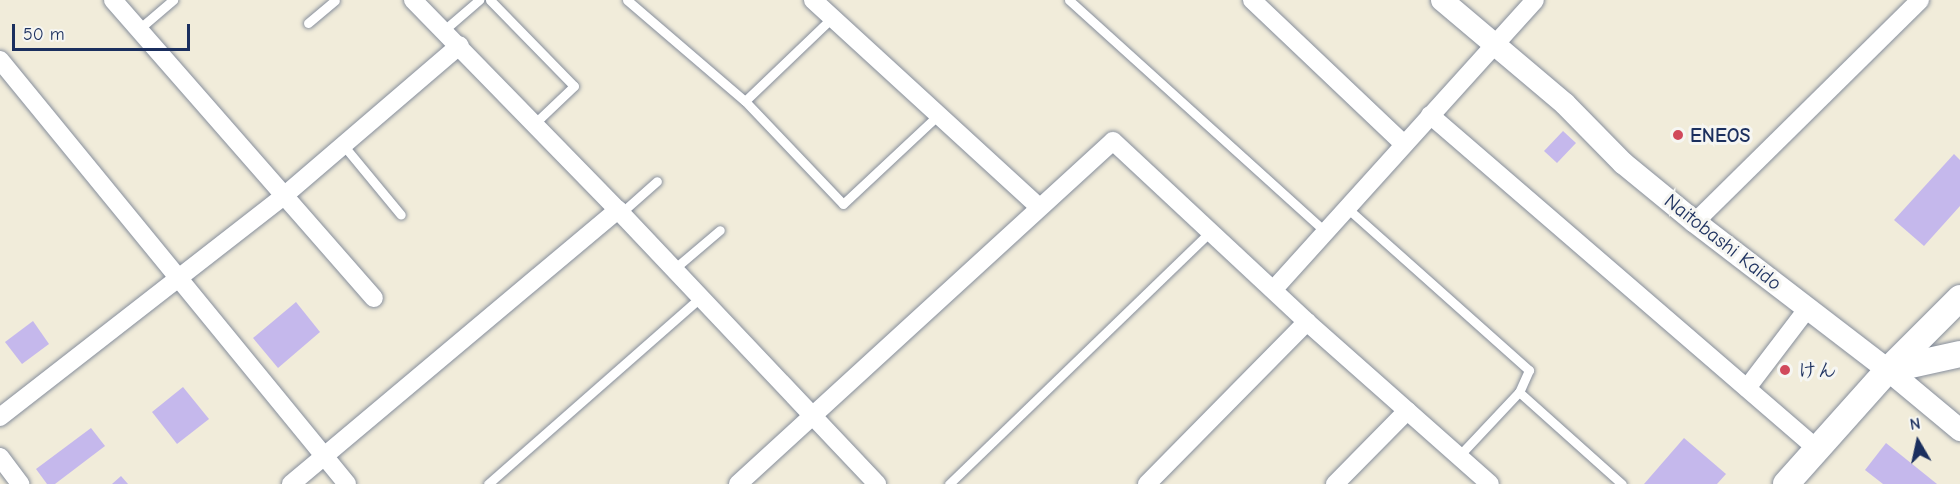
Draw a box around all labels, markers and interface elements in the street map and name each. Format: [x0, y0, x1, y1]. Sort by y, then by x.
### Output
scale bar [15, 12, 194, 50]
text: 50 m [23, 24, 65, 45]
place label: ENEOS [1690, 123, 1750, 147]
marker: ENEOS [1671, 128, 1685, 142]
street label: Naitobashi Kaido [1660, 189, 1786, 295]
place label: けん [1797, 358, 1837, 382]
marker: けん [1778, 363, 1792, 377]
north arrow [1888, 412, 1948, 472]
text: N [1909, 415, 1922, 434]

